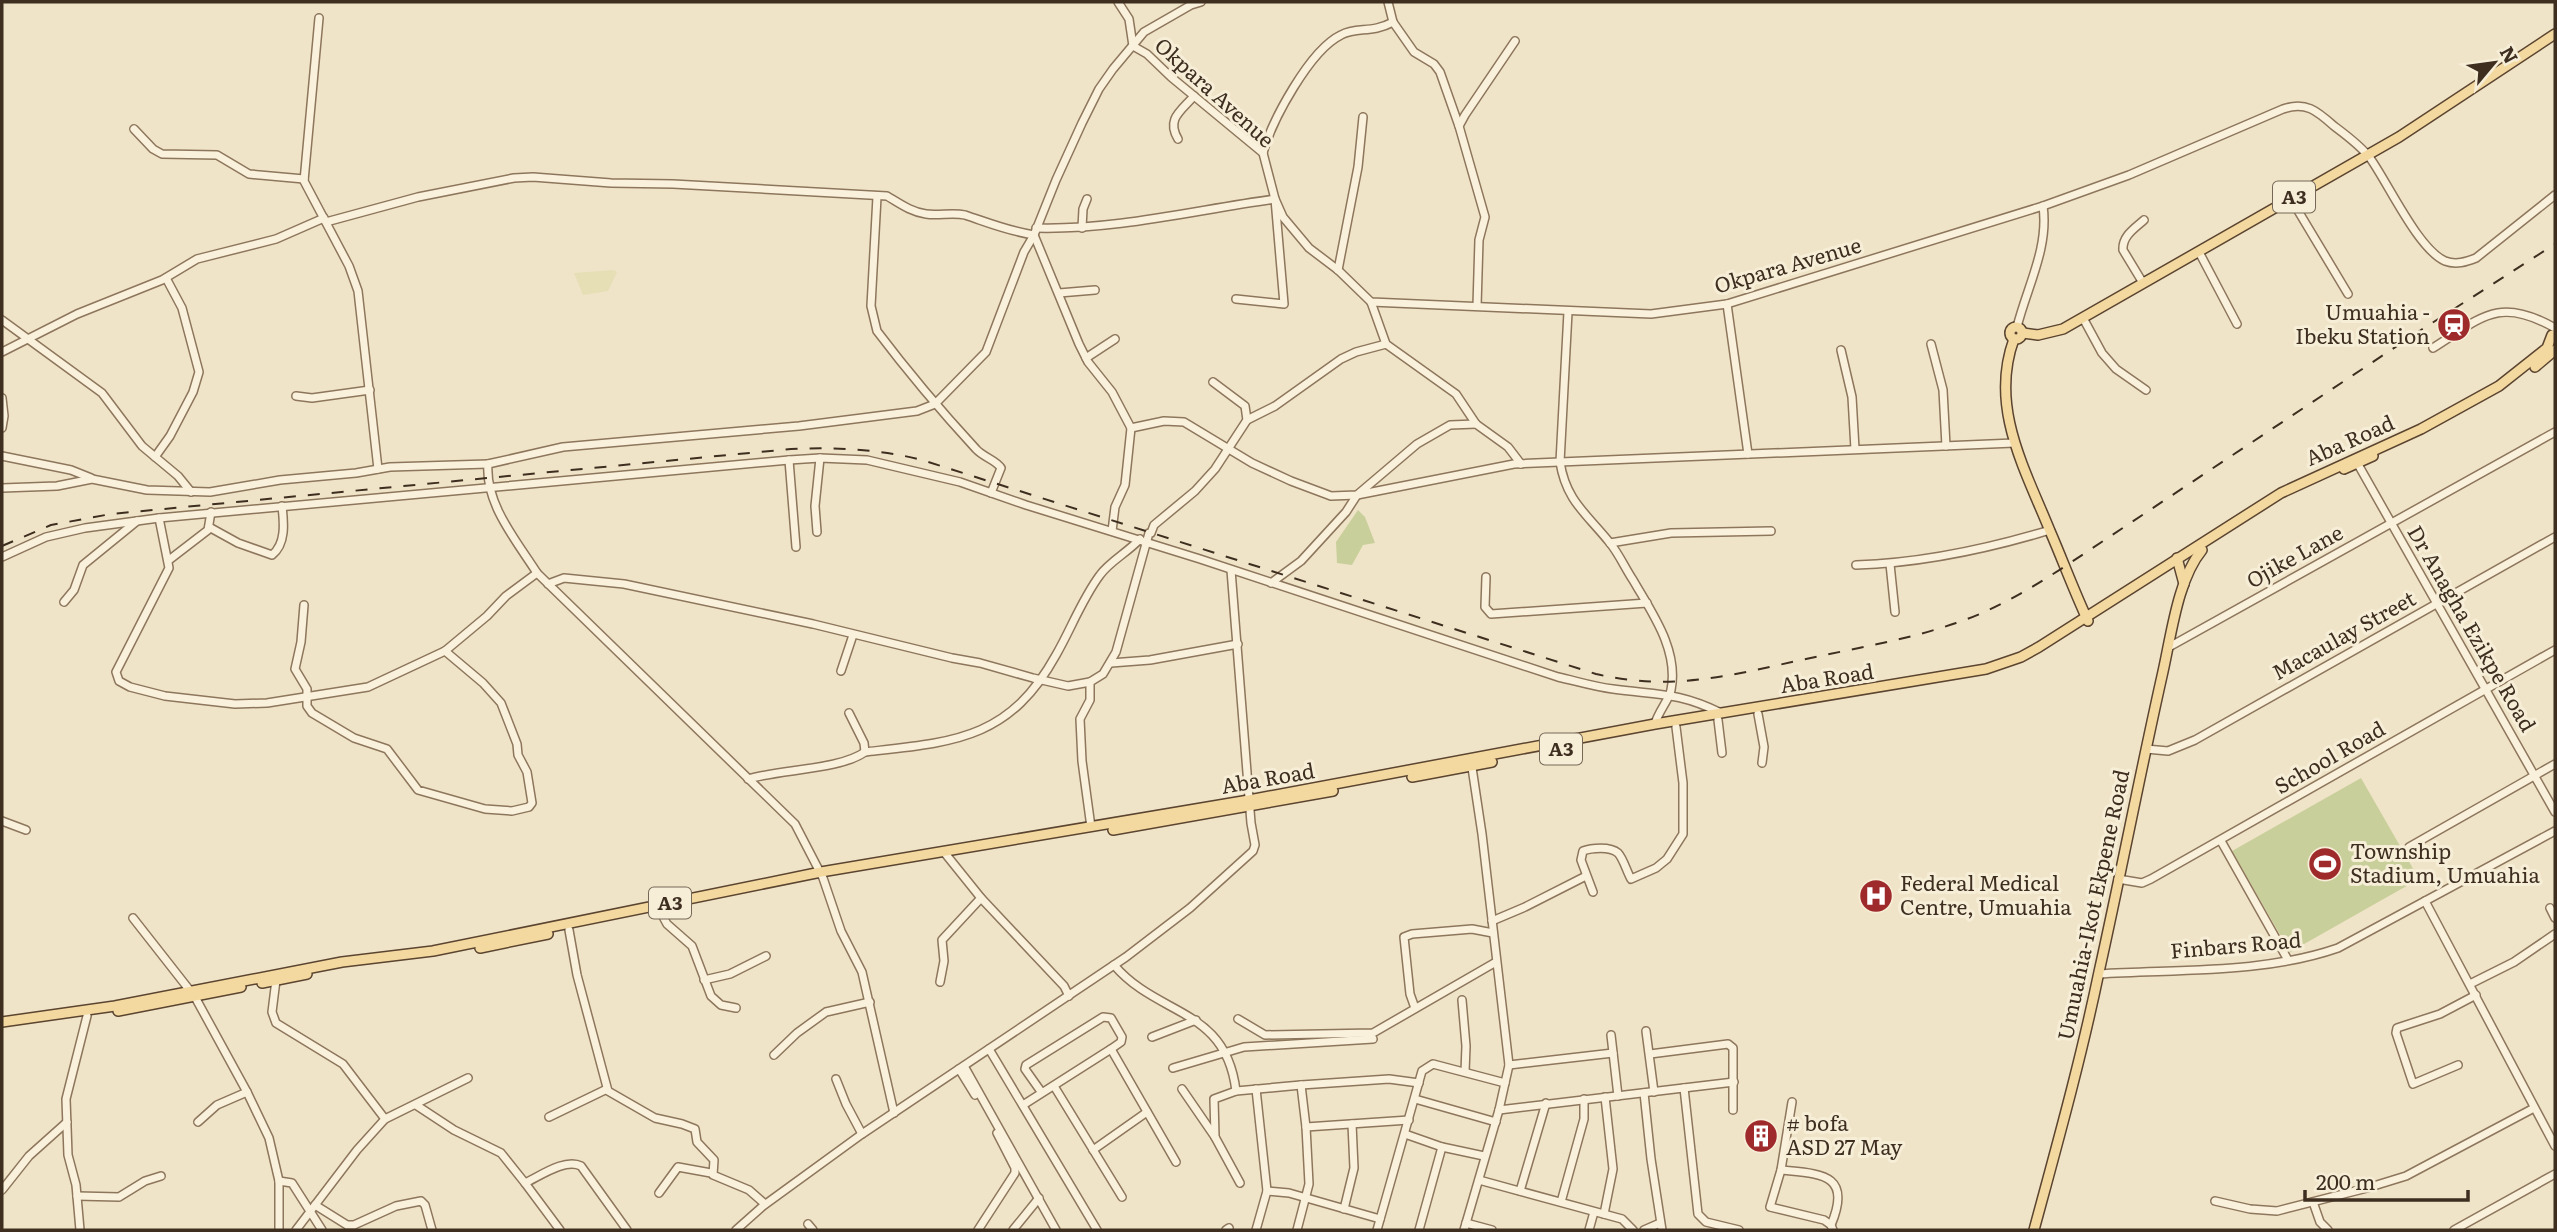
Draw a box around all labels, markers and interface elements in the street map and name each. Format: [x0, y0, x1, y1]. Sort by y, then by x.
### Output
north arrow [2459, 28, 2529, 98]
street label: Okpara Avenue [1149, 29, 1282, 153]
text: N [2494, 41, 2526, 68]
road number: A3 [2273, 182, 2315, 212]
street label: Okpara Avenue [1710, 228, 1865, 299]
place label: Umuahia - Ibeku Station [2295, 295, 2430, 350]
station icon: Umuahia - Ibeku Station [2435, 306, 2473, 344]
street label: Aba Road [2300, 405, 2398, 472]
street label: Ojike Lane [2240, 515, 2348, 594]
street label: Dr Anagha Ezikpe Road [2401, 519, 2545, 737]
street label: Macaulay Street [2265, 581, 2421, 686]
street label: Aba Road [1778, 654, 1876, 699]
street label: School Road [2268, 712, 2390, 800]
road number: A3 [1540, 734, 1582, 764]
street label: Aba Road [1218, 753, 1317, 800]
street label: Umuahia-Ikot Ekpene Road [2048, 766, 2135, 1043]
place label: Township Stadium, Umuahia [2350, 834, 2540, 889]
sports icon: Township Stadium, Umuahia [2306, 845, 2344, 883]
place label: Federal Medical Centre, Umuahia [1900, 866, 2072, 921]
hospital icon: Federal Medical Centre, Umuahia [1857, 877, 1895, 915]
road number: A3 [649, 888, 691, 918]
street label: Finbars Road [2169, 922, 2303, 965]
place label: # bofa ASD 27 May [1786, 1106, 1903, 1161]
building icon: # bofa ASD 27 May [1742, 1117, 1780, 1155]
scale bar [2305, 1158, 2468, 1202]
text: 200 m [2316, 1165, 2376, 1196]

